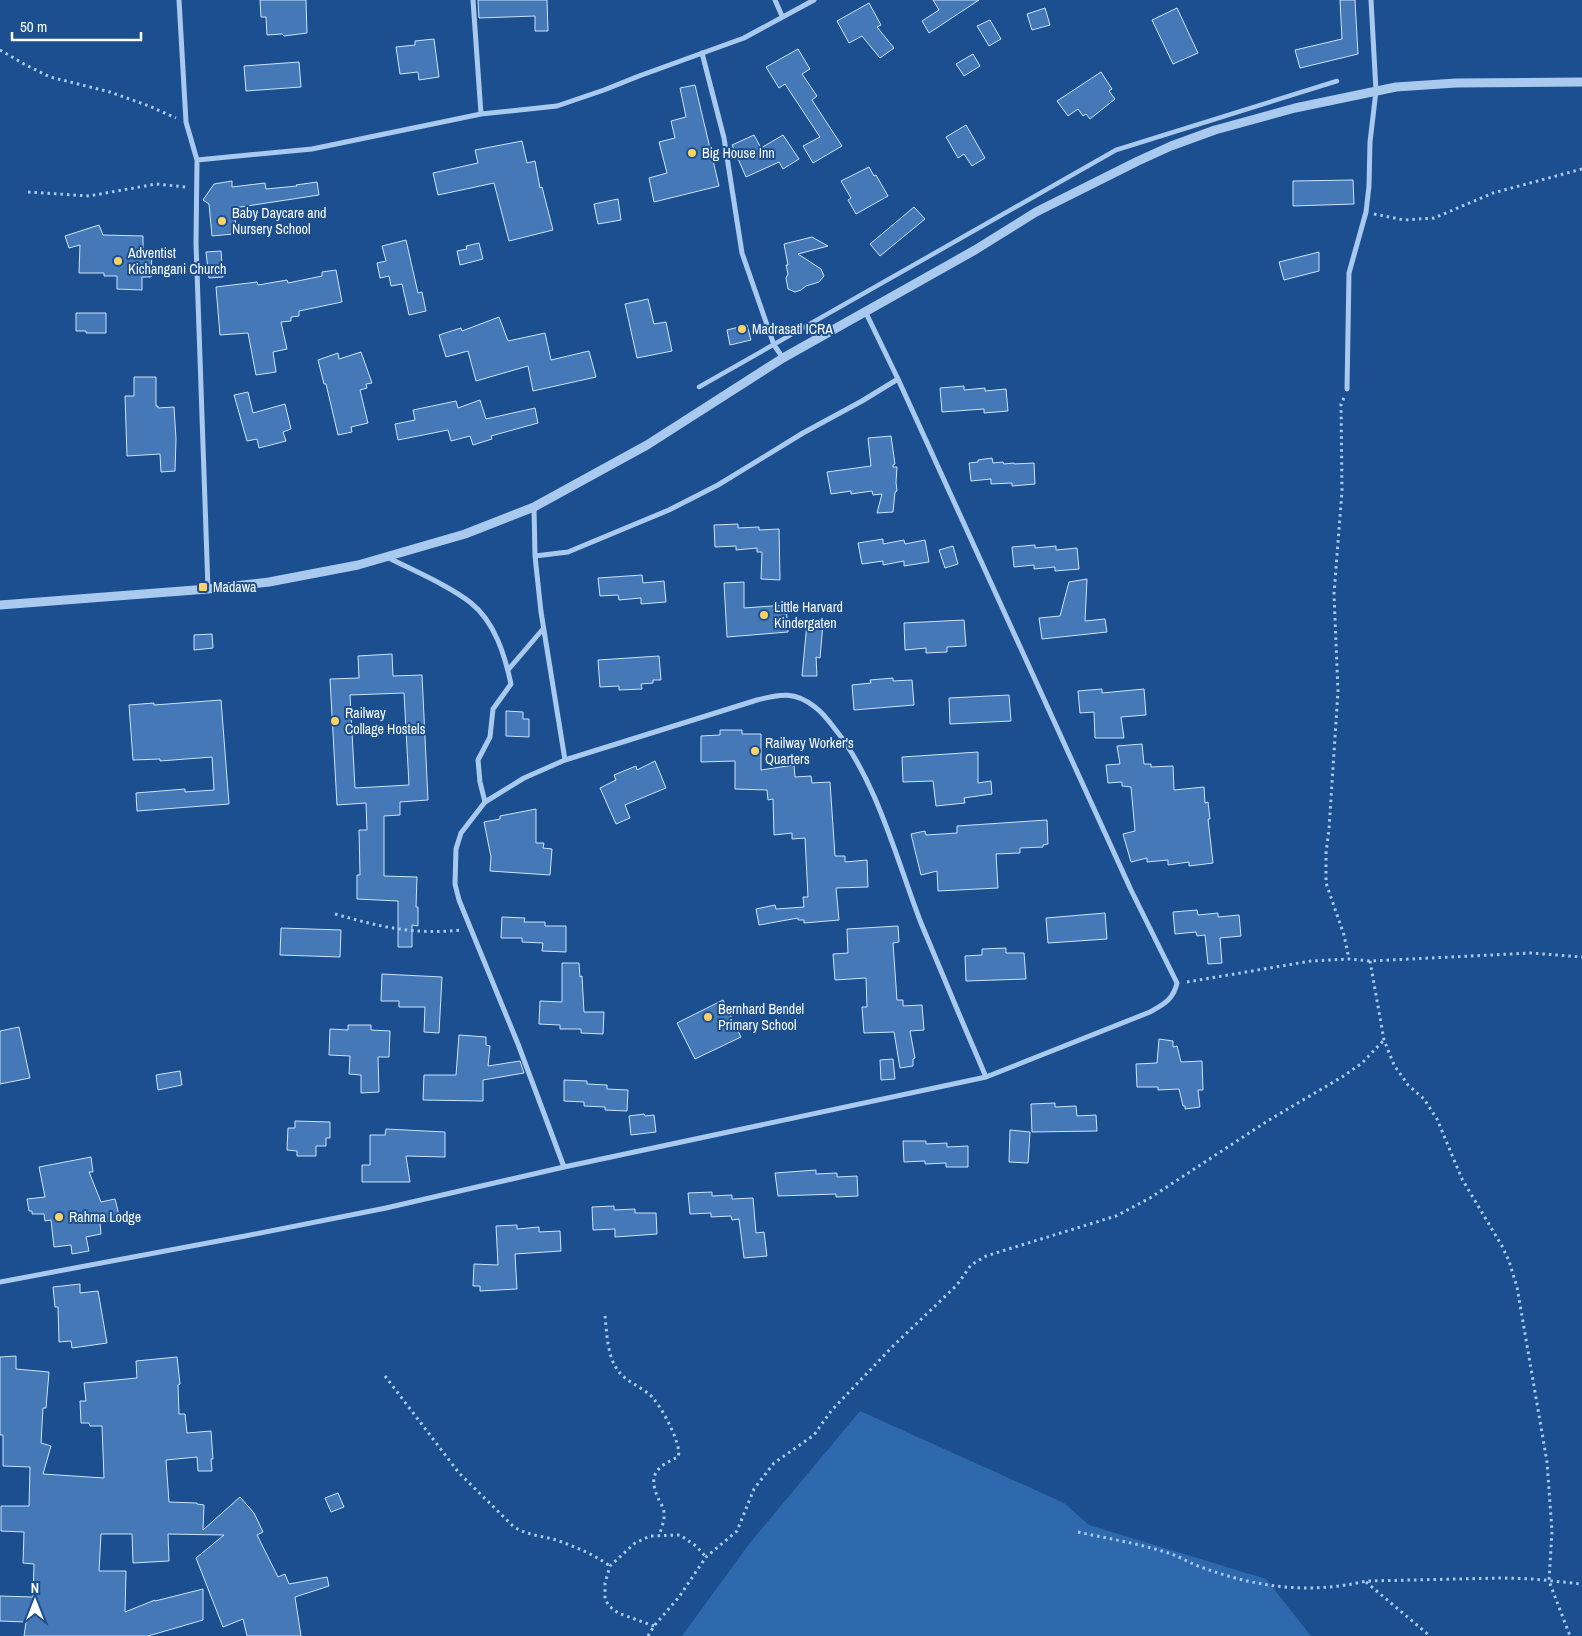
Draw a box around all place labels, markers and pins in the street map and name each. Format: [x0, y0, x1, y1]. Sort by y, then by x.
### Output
place label: Big House Inn [702, 144, 775, 162]
marker: Big House Inn [686, 147, 698, 159]
place label: Baby Daycare and Nursery School [232, 204, 326, 238]
marker: Baby Daycare and Nursery School [216, 215, 228, 227]
place label: Adventist Kichangani Church [127, 244, 226, 278]
marker: Adventist Kichangani Church [112, 255, 124, 267]
place label: Madrasatl ICRA [752, 320, 833, 338]
marker: Madrasatl ICRA [736, 323, 748, 335]
place label: Madawa [213, 578, 257, 596]
marker: Madawa [197, 581, 209, 593]
place label: Little Harvard Kindergaten [774, 598, 843, 632]
marker: Little Harvard Kindergaten [758, 609, 770, 621]
place label: Railway Collage Hostels [345, 704, 426, 738]
marker: Railway Collage Hostels [329, 715, 341, 727]
place label: Railway Worker's Quarters [765, 734, 854, 768]
marker: Railway Worker's Quarters [749, 745, 761, 757]
place label: Bernhard Bendel Primary School [718, 1000, 804, 1034]
marker: Bernhard Bendel Primary School [702, 1011, 714, 1023]
place label: Rahma Lodge [69, 1208, 141, 1226]
marker: Rahma Lodge [53, 1211, 65, 1223]

